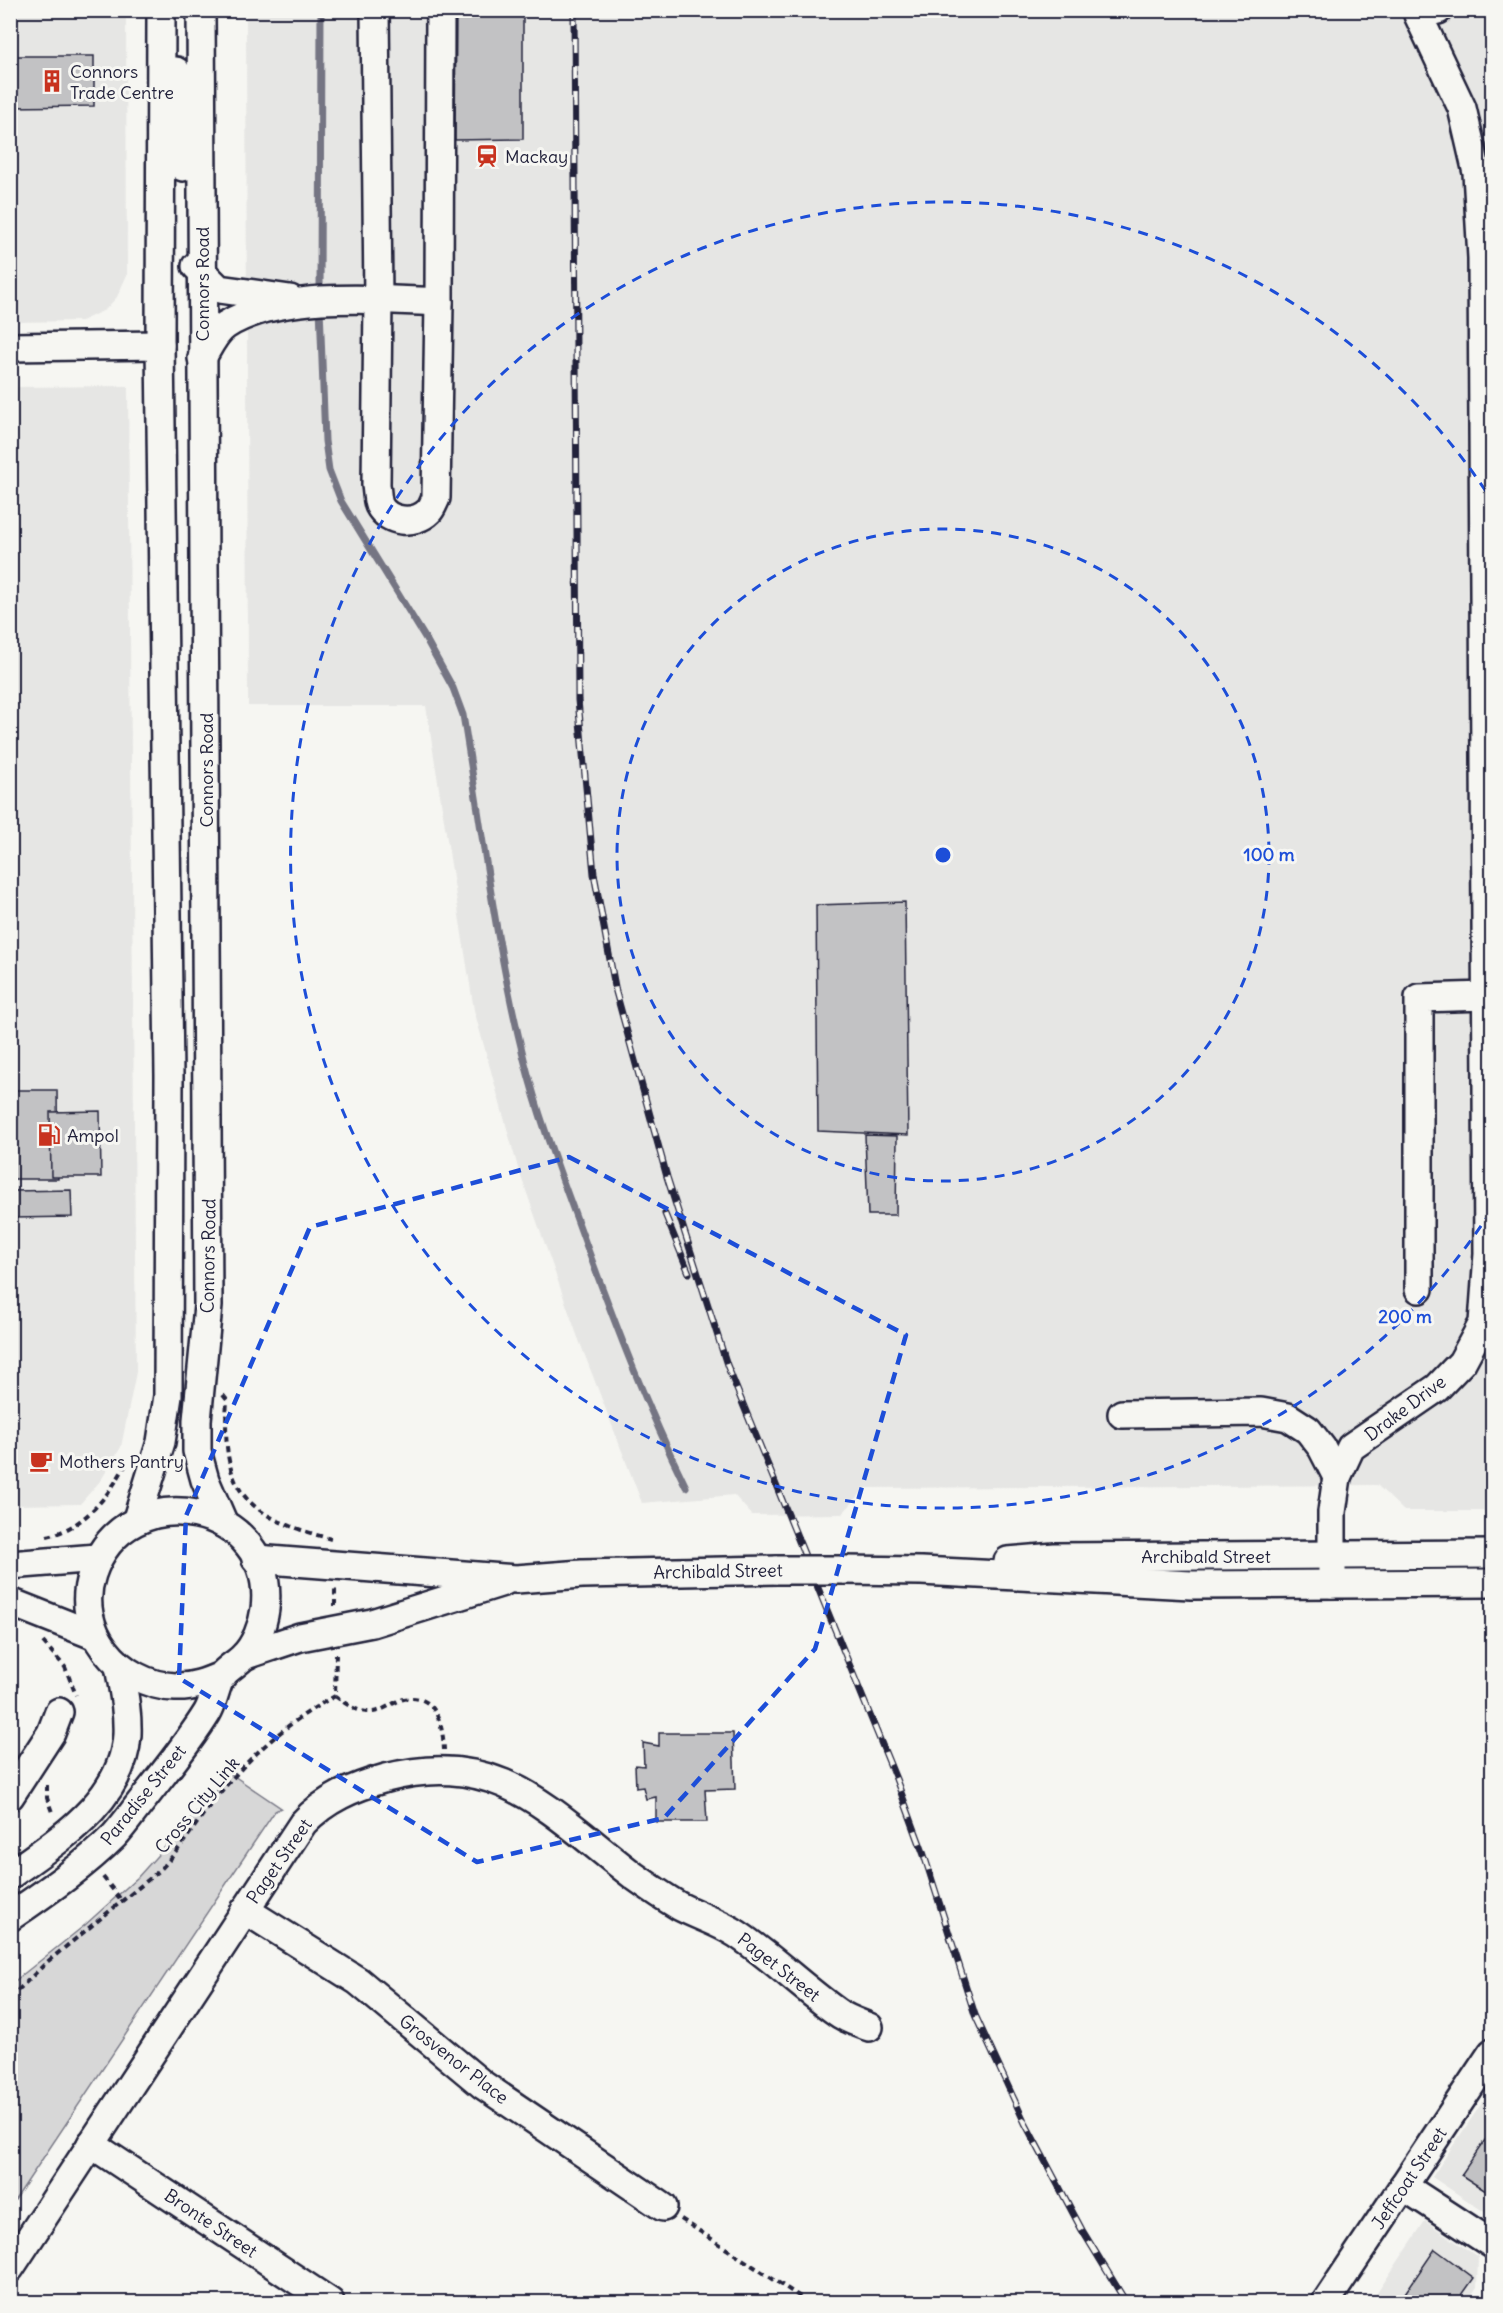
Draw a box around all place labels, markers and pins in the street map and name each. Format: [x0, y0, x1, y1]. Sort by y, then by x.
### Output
place label: Connors Trade Centre [70, 60, 174, 104]
building icon: Connors Trade Centre [39, 68, 65, 94]
station icon: Mackay [474, 143, 500, 169]
place label: Mackay [505, 145, 568, 168]
centre of rings [933, 845, 953, 865]
fuel station icon: Ampol [36, 1122, 62, 1148]
place label: Ampol [67, 1124, 119, 1147]
cafe icon: Mothers Pantry [28, 1448, 54, 1474]
place label: Mothers Pantry [59, 1450, 184, 1473]

